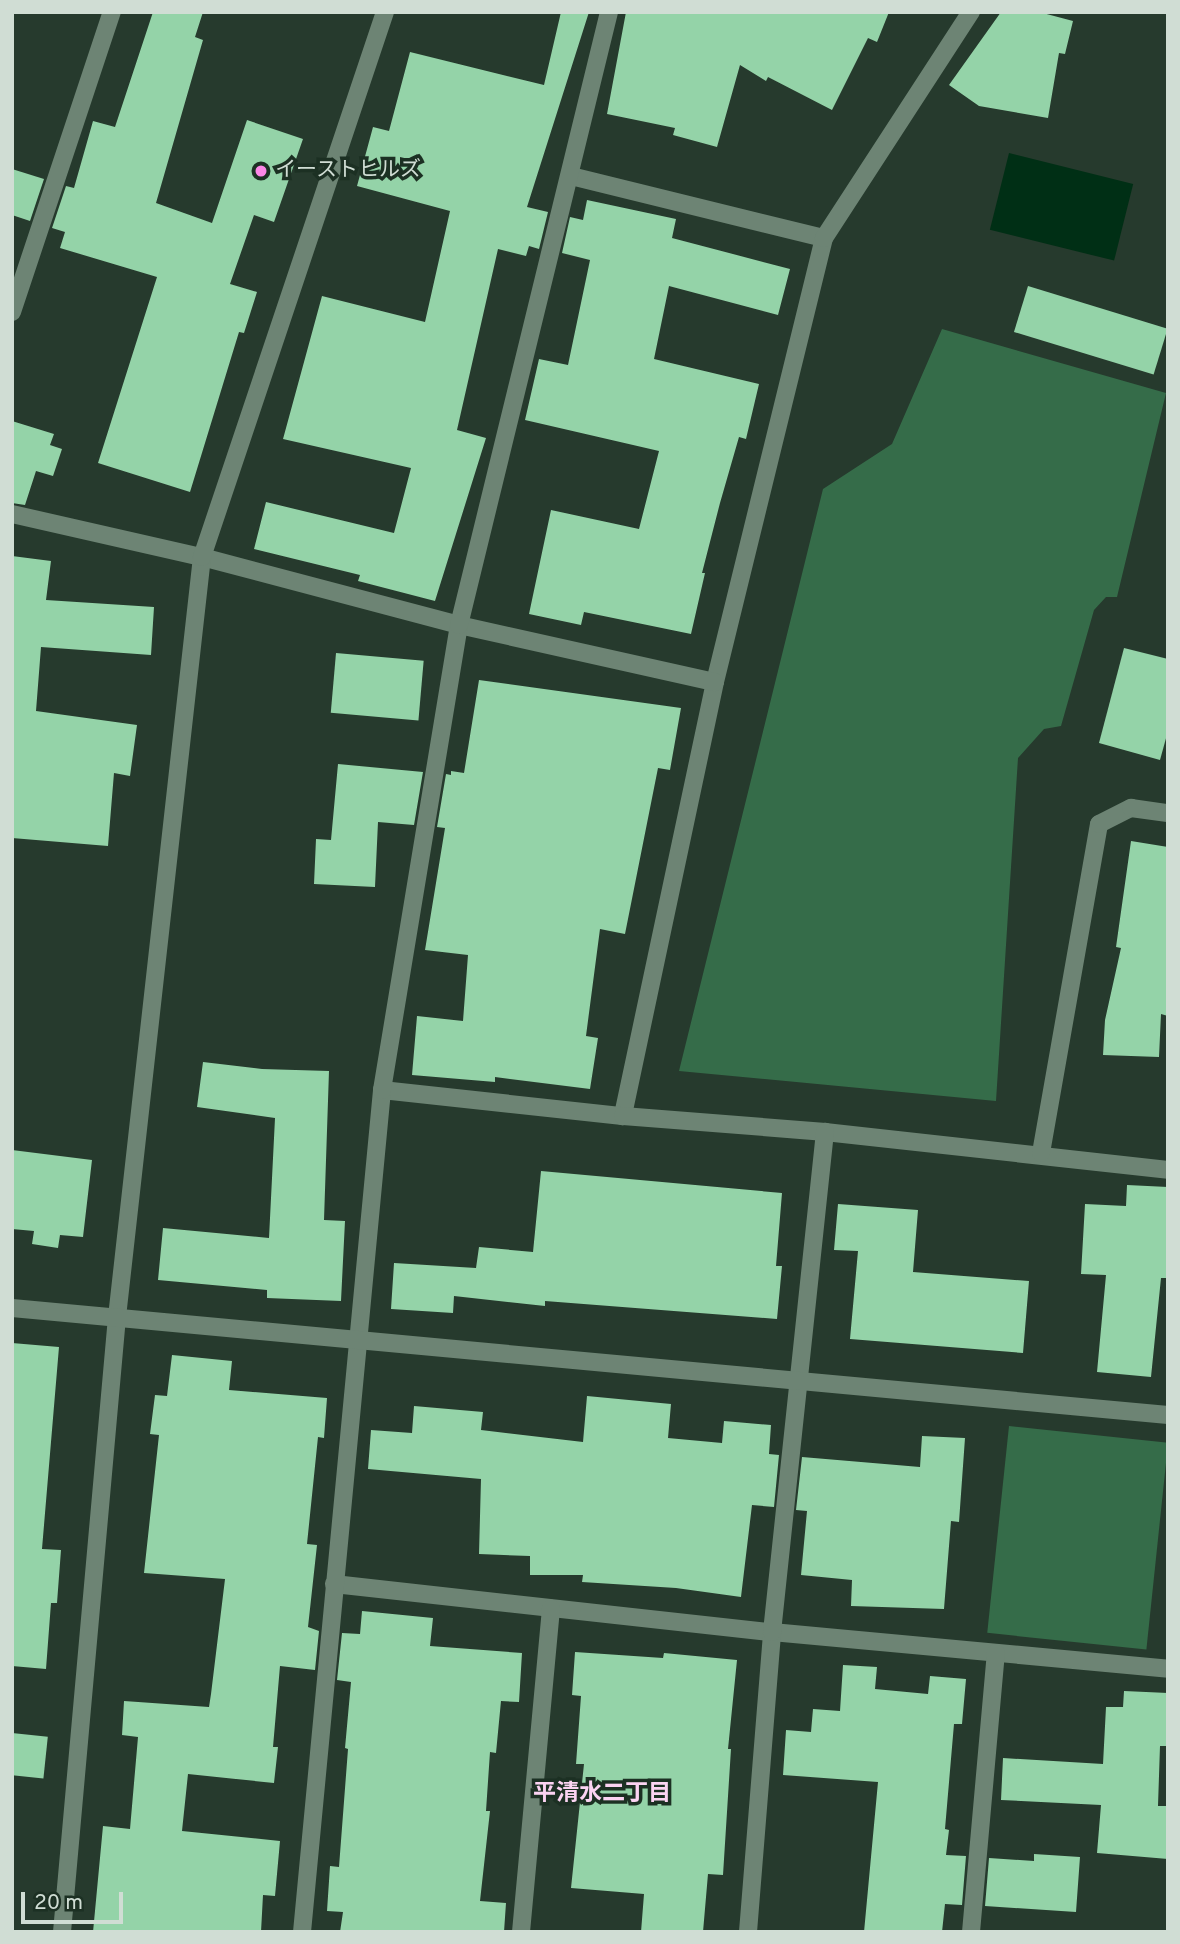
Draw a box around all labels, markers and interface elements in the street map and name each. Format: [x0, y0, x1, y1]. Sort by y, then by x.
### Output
place label: イーストヒルズ [275, 158, 422, 184]
marker: イーストヒルズ [253, 163, 269, 179]
district label: 平清水二丁目 [533, 1781, 671, 1809]
scale bar [24, 1878, 126, 1922]
text: 20 m [34, 1890, 83, 1917]

